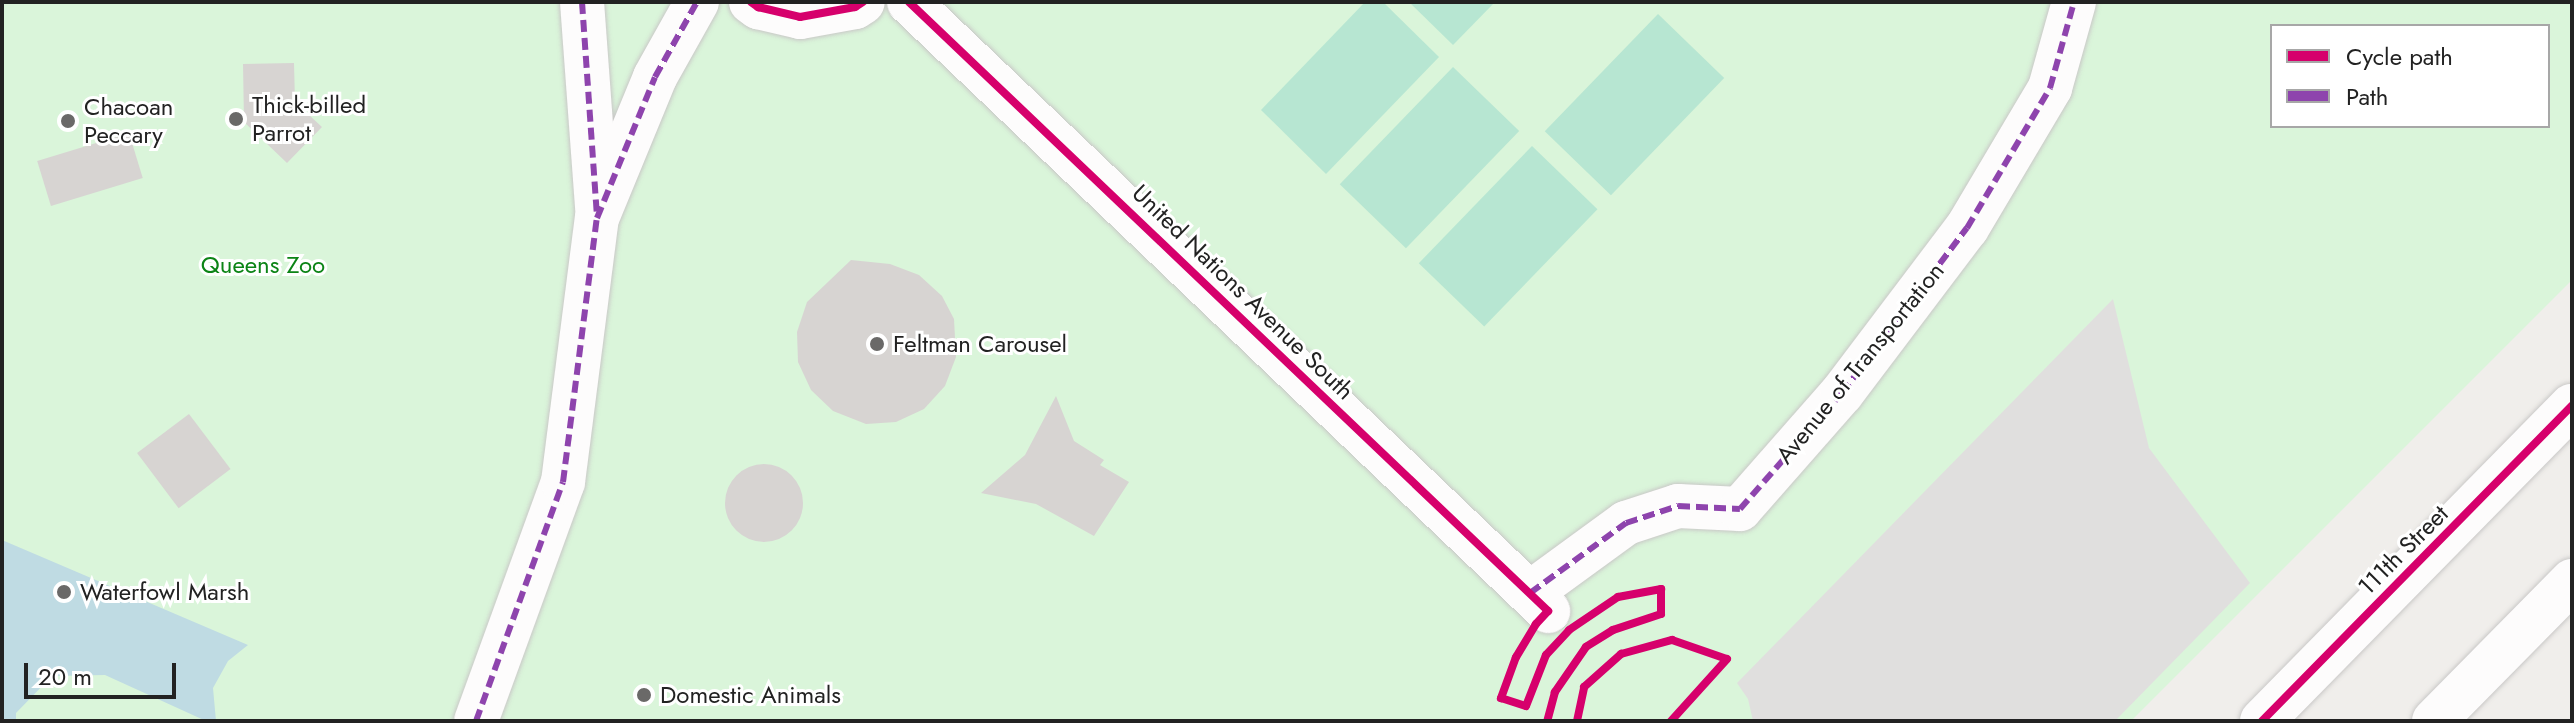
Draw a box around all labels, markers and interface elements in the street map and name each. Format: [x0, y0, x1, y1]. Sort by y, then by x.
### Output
legend [2270, 24, 2550, 128]
text: Cycle path [2346, 39, 2453, 74]
text: Path [2346, 79, 2388, 114]
place label: Thick-billed Parrot [252, 91, 366, 147]
place label: Chacoan Peccary [84, 93, 173, 149]
marker: Thick-billed Parrot [227, 110, 245, 128]
marker: Chacoan Peccary [59, 112, 77, 130]
street label: United Nations Avenue South [1126, 179, 1360, 405]
park label: Queens Zoo [201, 251, 325, 279]
street label: Avenue of Transportation [1770, 257, 1950, 469]
place label: Feltman Carousel [893, 330, 1067, 358]
marker: Feltman Carousel [868, 335, 886, 353]
street label: 111th Street [2352, 499, 2454, 601]
place label: Waterfowl Marsh [80, 578, 249, 606]
marker: Waterfowl Marsh [55, 583, 73, 601]
scale bar [28, 647, 180, 697]
text: 20 m [38, 659, 92, 694]
place label: Domestic Animals [660, 681, 841, 709]
marker: Domestic Animals [635, 686, 653, 704]

